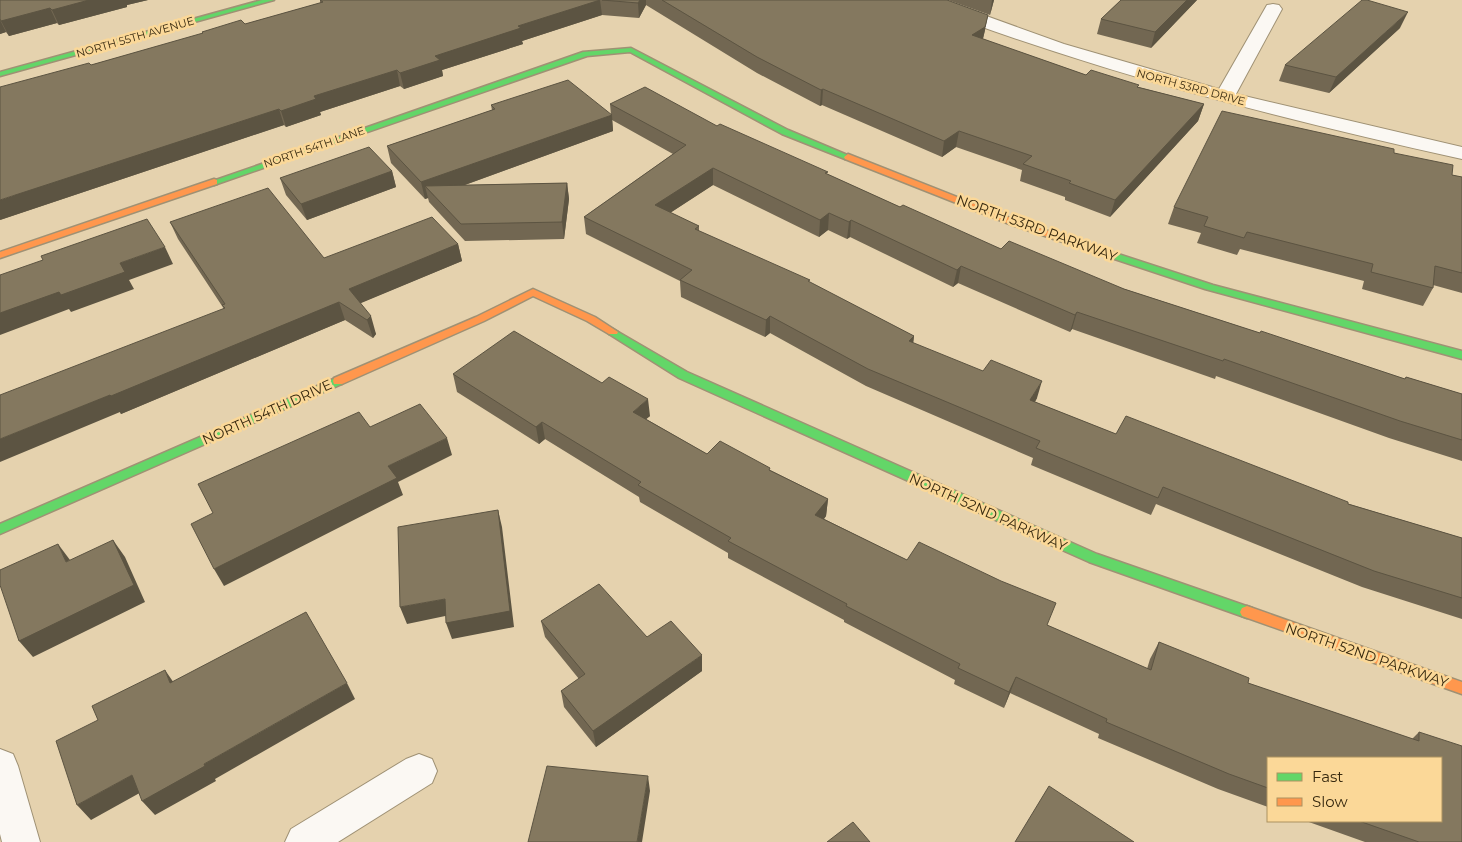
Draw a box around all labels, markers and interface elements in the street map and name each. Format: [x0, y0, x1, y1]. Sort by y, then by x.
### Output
street label: NORTH 55TH AVENUE [74, 13, 196, 61]
street label: NORTH 53RD DRIVE [1135, 66, 1247, 108]
street label: NORTH 54TH LANE [262, 123, 366, 171]
street label: NORTH 53RD PARKWAY [954, 191, 1120, 265]
street label: NORTH 54TH DRIVE [199, 375, 335, 449]
street label: NORTH 52ND PARKWAY [906, 469, 1070, 555]
street label: NORTH 52ND PARKWAY [1283, 619, 1451, 691]
legend [1267, 757, 1442, 822]
text: Fast [1312, 767, 1343, 786]
text: Slow [1312, 792, 1348, 811]

